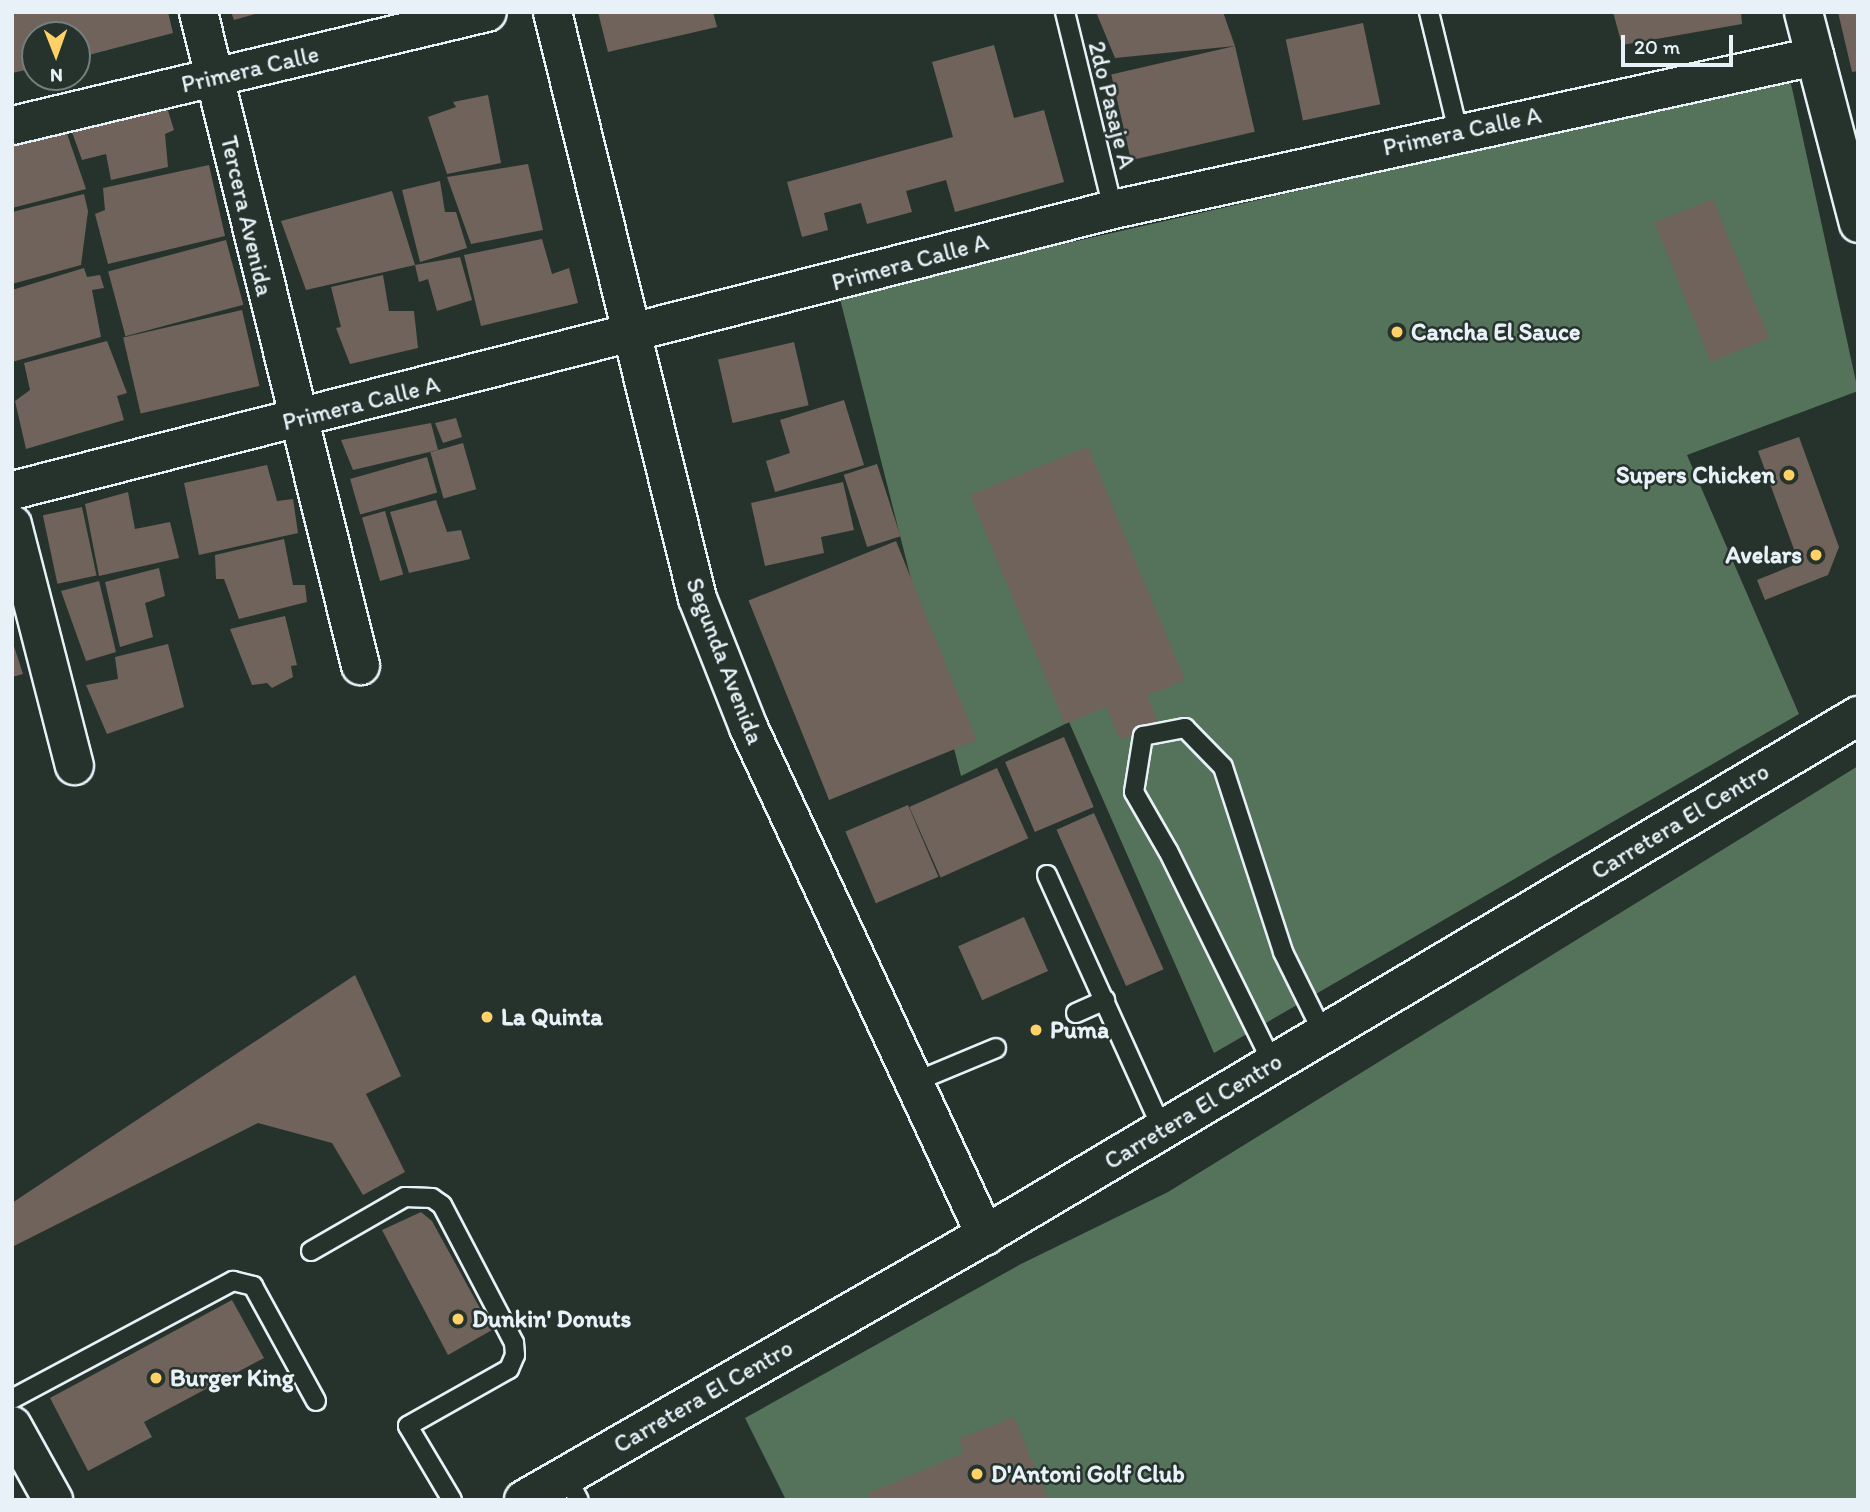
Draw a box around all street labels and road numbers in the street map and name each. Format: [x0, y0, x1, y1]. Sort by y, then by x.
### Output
street label: Primera Calle [178, 39, 322, 99]
street label: 2do Pasaje A [1082, 39, 1142, 171]
street label: Primera Calle A [1380, 100, 1544, 162]
street label: Tercera Avenida [215, 133, 279, 299]
street label: Primera Calle A [828, 227, 992, 297]
street label: Primera Calle A [279, 370, 443, 436]
street label: Segunda Avenida [680, 574, 770, 748]
street label: Carretera El Centro [1586, 757, 1774, 885]
street label: Carretera El Centro [1099, 1047, 1287, 1175]
street label: Carretera El Centro [608, 1333, 798, 1459]

